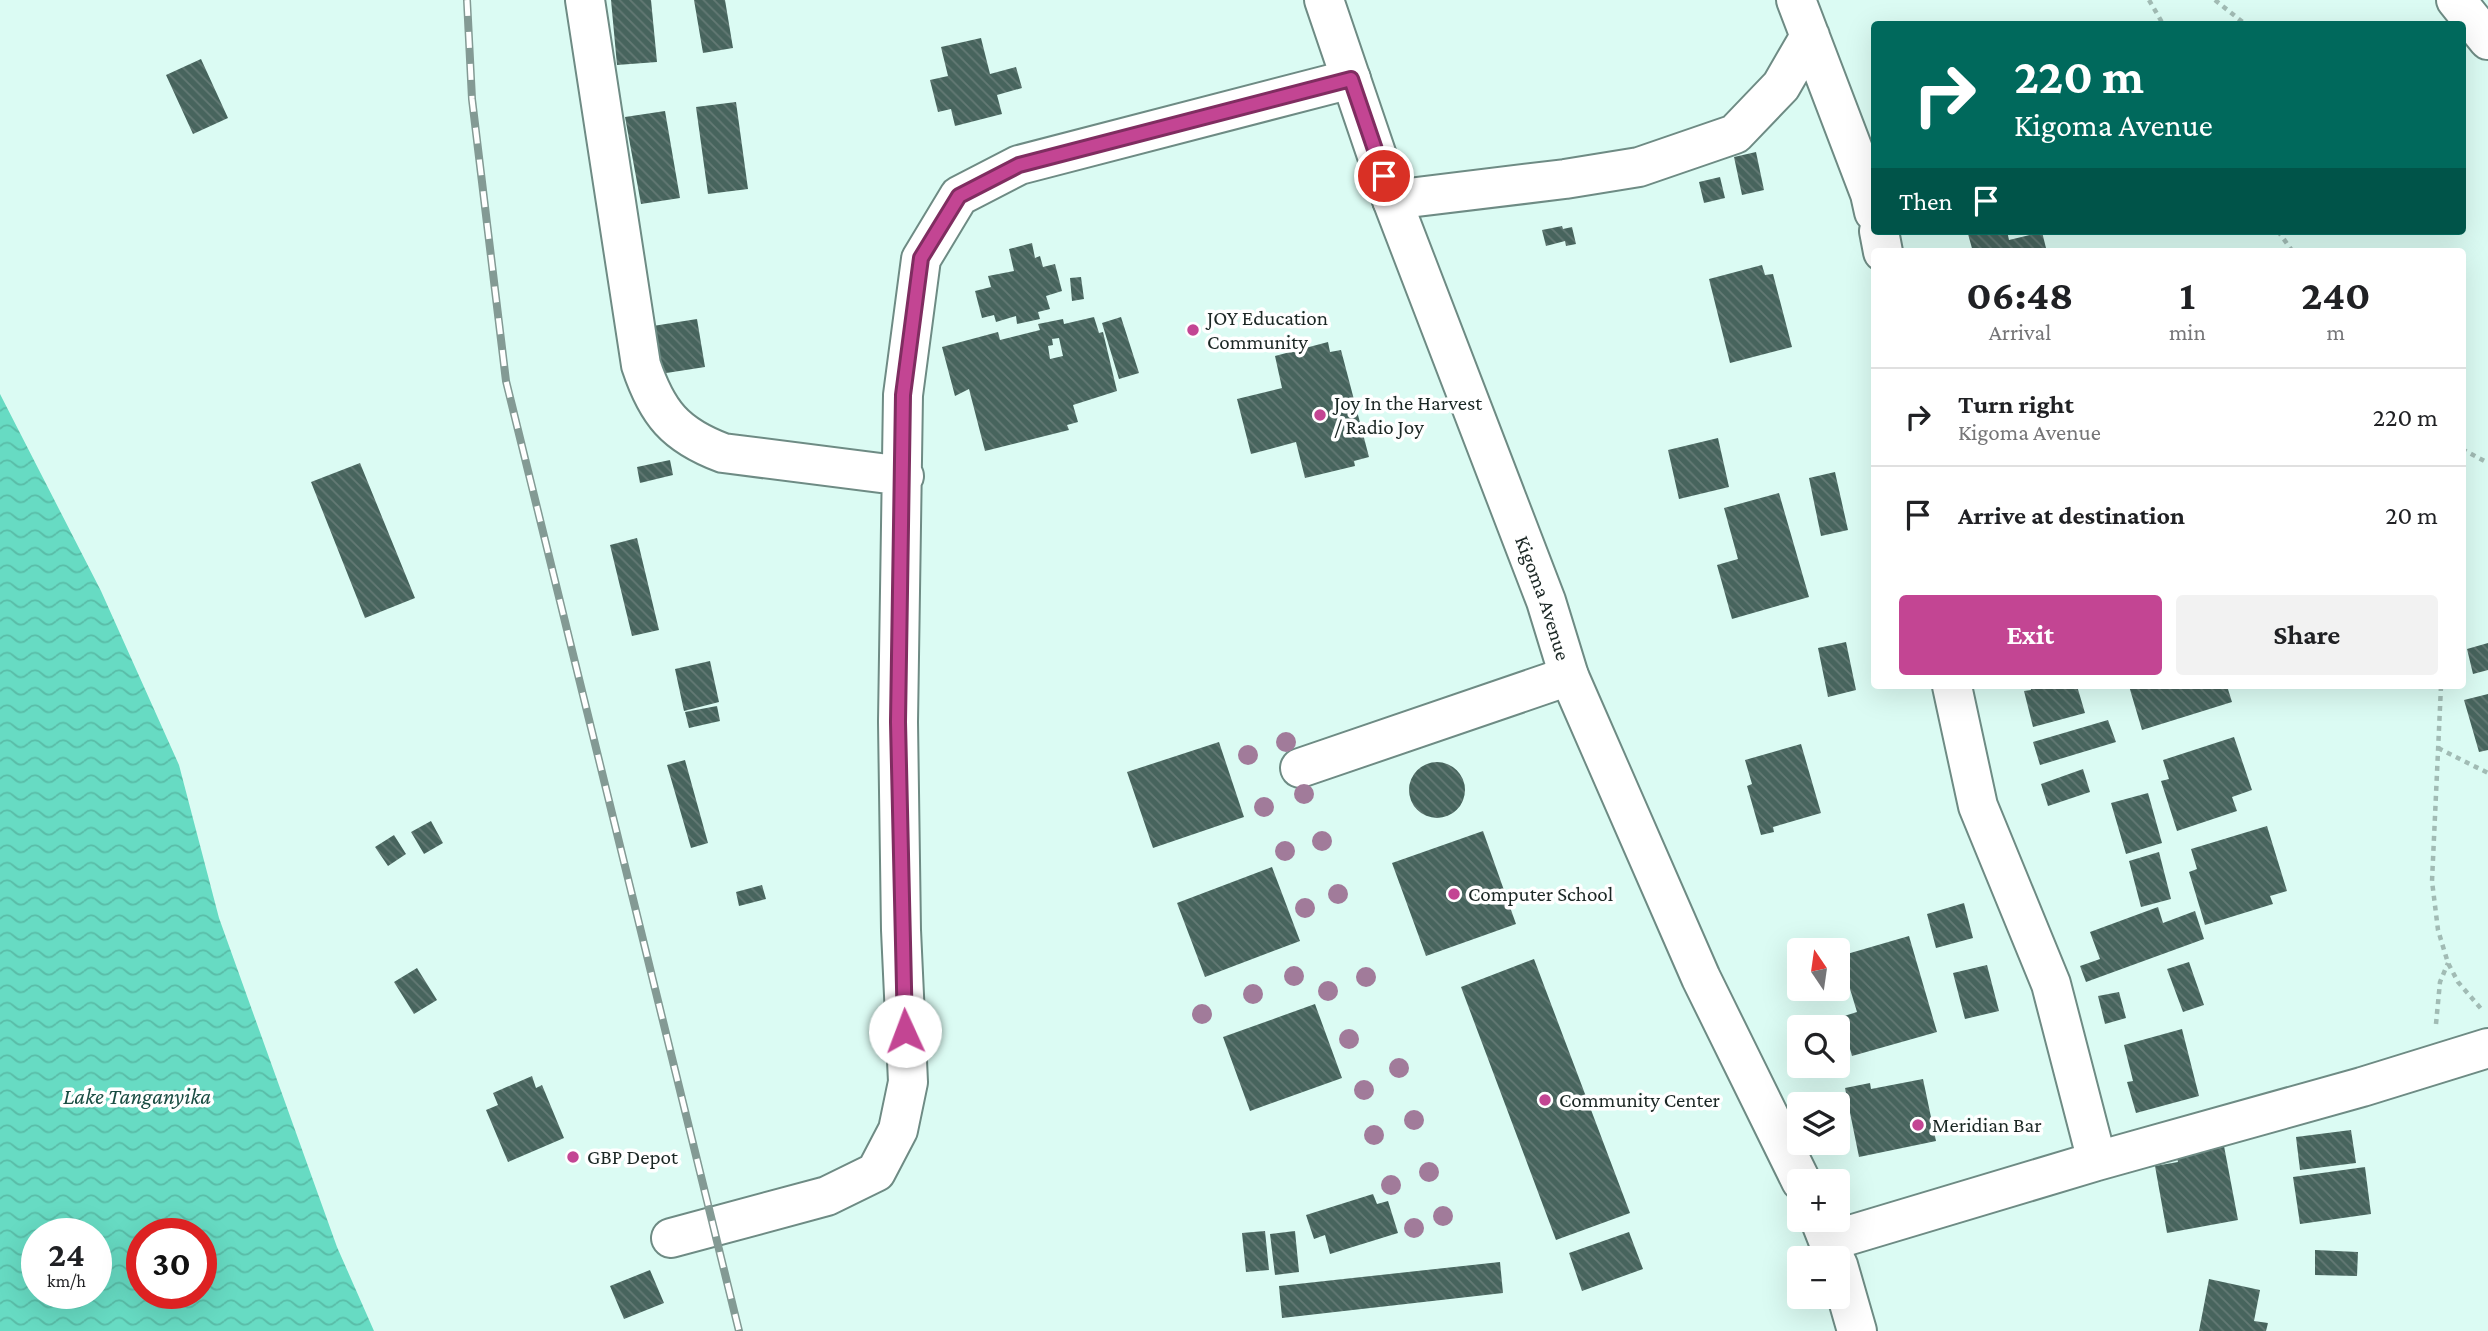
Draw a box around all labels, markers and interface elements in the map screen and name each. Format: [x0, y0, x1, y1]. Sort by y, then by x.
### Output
icon: right [1899, 49, 1990, 140]
text: 220 m [2014, 49, 2144, 104]
text: Kigoma Avenue [2014, 107, 2213, 143]
pin [1354, 146, 1414, 206]
icon: arrive [1365, 157, 1403, 195]
icon: arrive [1967, 182, 2005, 220]
text: Then [1899, 187, 1953, 216]
text: 06:48 [1966, 271, 2074, 318]
text: 1 [2179, 271, 2195, 318]
text: 240 [2301, 271, 2371, 318]
place label: JOY Education Community [1205, 306, 1328, 354]
text: Arrival [1989, 319, 2051, 345]
text: min [2169, 319, 2206, 345]
text: m [2327, 319, 2345, 345]
marker: JOY Education Community [1185, 322, 1201, 338]
text: Turn right [1958, 390, 2074, 419]
place label: Joy In the Harvest / Radio Joy [1332, 391, 1483, 439]
icon: right [1899, 398, 1937, 436]
text: 220 m [2373, 403, 2438, 432]
marker: Joy In the Harvest / Radio Joy [1312, 407, 1328, 423]
text: Kigoma Avenue [1958, 419, 2101, 445]
icon: arrive [1899, 496, 1937, 534]
text: Arrive at destination [1958, 501, 2185, 530]
text: 20 m [2385, 501, 2438, 530]
street label: Kigoma Avenue [1510, 532, 1575, 663]
button: Exit [1899, 595, 2162, 675]
button: Share [2176, 595, 2438, 675]
place label: Computer School [1468, 882, 1613, 906]
marker: Computer School [1446, 886, 1462, 902]
north arrow [1787, 938, 1850, 1001]
map controls [1787, 938, 1850, 1309]
position arrow [868, 994, 942, 1068]
button: search [1787, 1015, 1850, 1078]
water label: Lake Tanganyika [63, 1083, 211, 1109]
place label: Community Center [1559, 1088, 1721, 1112]
marker: Community Center [1537, 1092, 1553, 1108]
button: layers [1787, 1092, 1850, 1155]
place label: Meridian Bar [1932, 1113, 2042, 1137]
marker: Meridian Bar [1910, 1117, 1926, 1133]
place label: GBP Depot [587, 1145, 679, 1169]
marker: GBP Depot [565, 1149, 581, 1165]
button: + [1787, 1169, 1850, 1232]
speed limit sign: 30 [126, 1218, 217, 1309]
text: 24 [48, 1235, 85, 1274]
button: − [1787, 1246, 1850, 1309]
text: km/h [47, 1271, 86, 1291]

